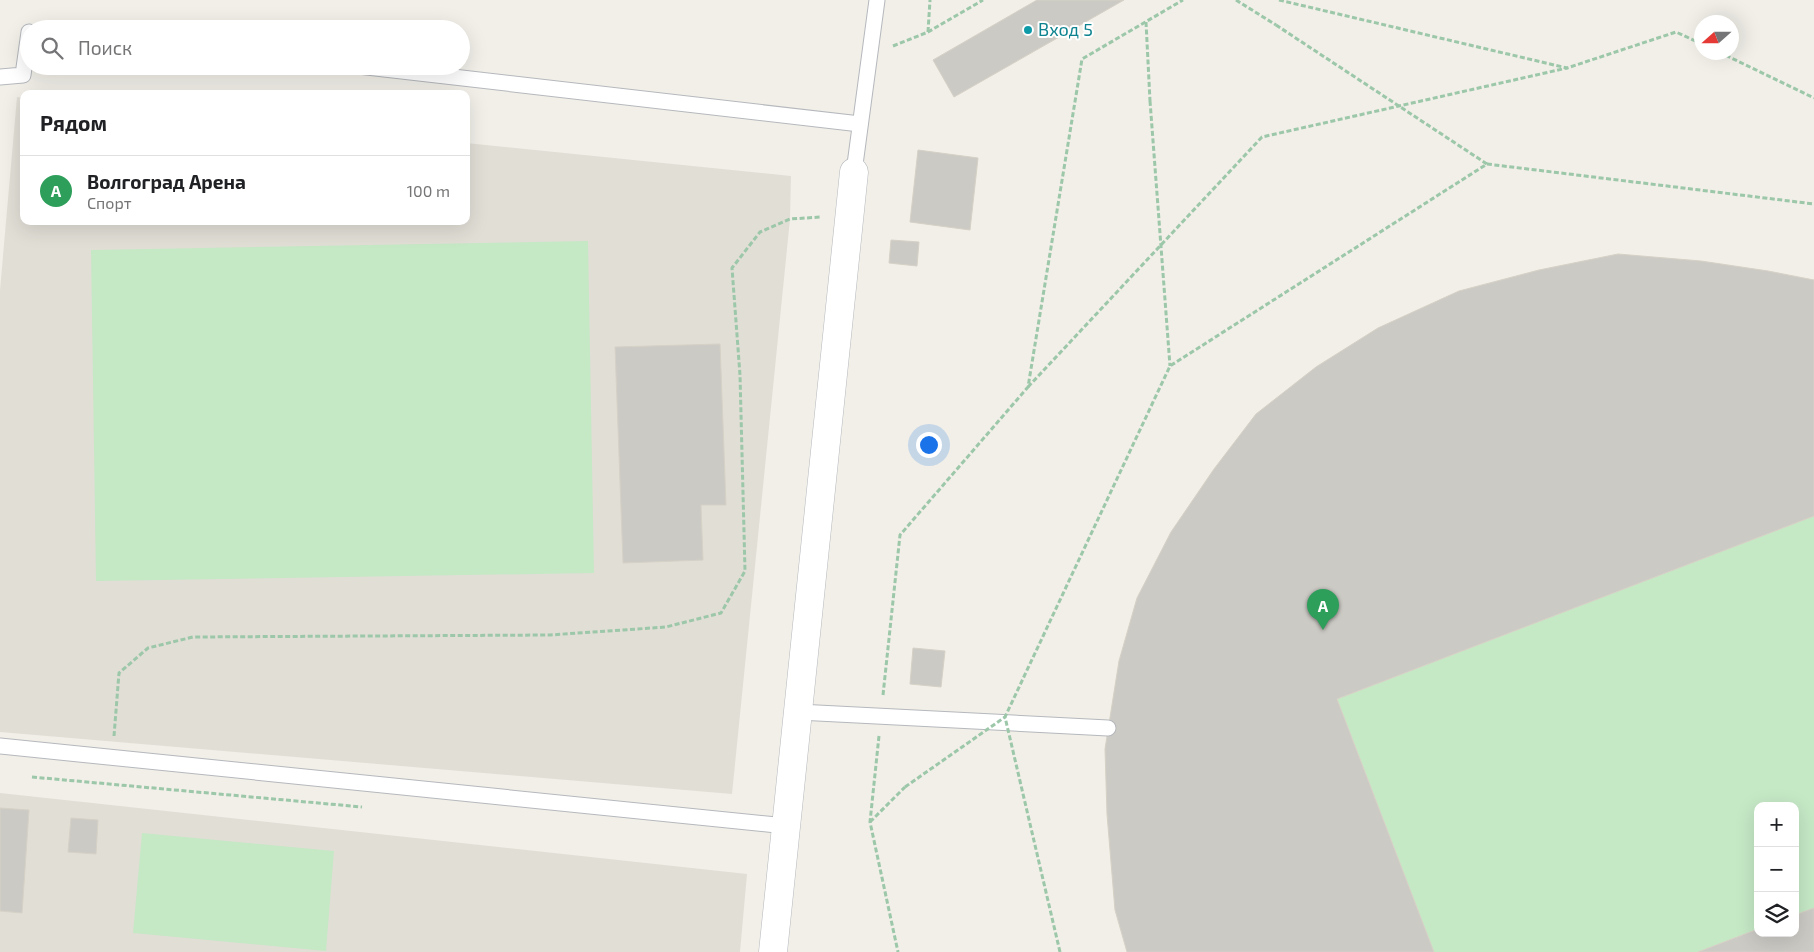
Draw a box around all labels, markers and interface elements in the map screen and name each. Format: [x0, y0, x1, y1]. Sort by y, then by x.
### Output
north arrow [1694, 15, 1739, 60]
place label: Вход 5 [1038, 18, 1093, 40]
search box [20, 20, 470, 75]
marker: Вход 5 [1022, 24, 1034, 36]
icon: search [38, 34, 66, 62]
text: Поиск [78, 36, 132, 59]
text: Рядом [40, 110, 107, 135]
text: Волгоград Арена [87, 170, 246, 193]
text: A [51, 181, 61, 200]
text: 100 m [407, 181, 450, 200]
text: Спорт [87, 193, 132, 212]
your location [916, 432, 942, 458]
pin: A [1307, 589, 1339, 630]
map controls [1754, 802, 1799, 937]
button: + [1754, 802, 1799, 847]
button: − [1754, 847, 1799, 892]
button: layers [1754, 892, 1799, 937]

